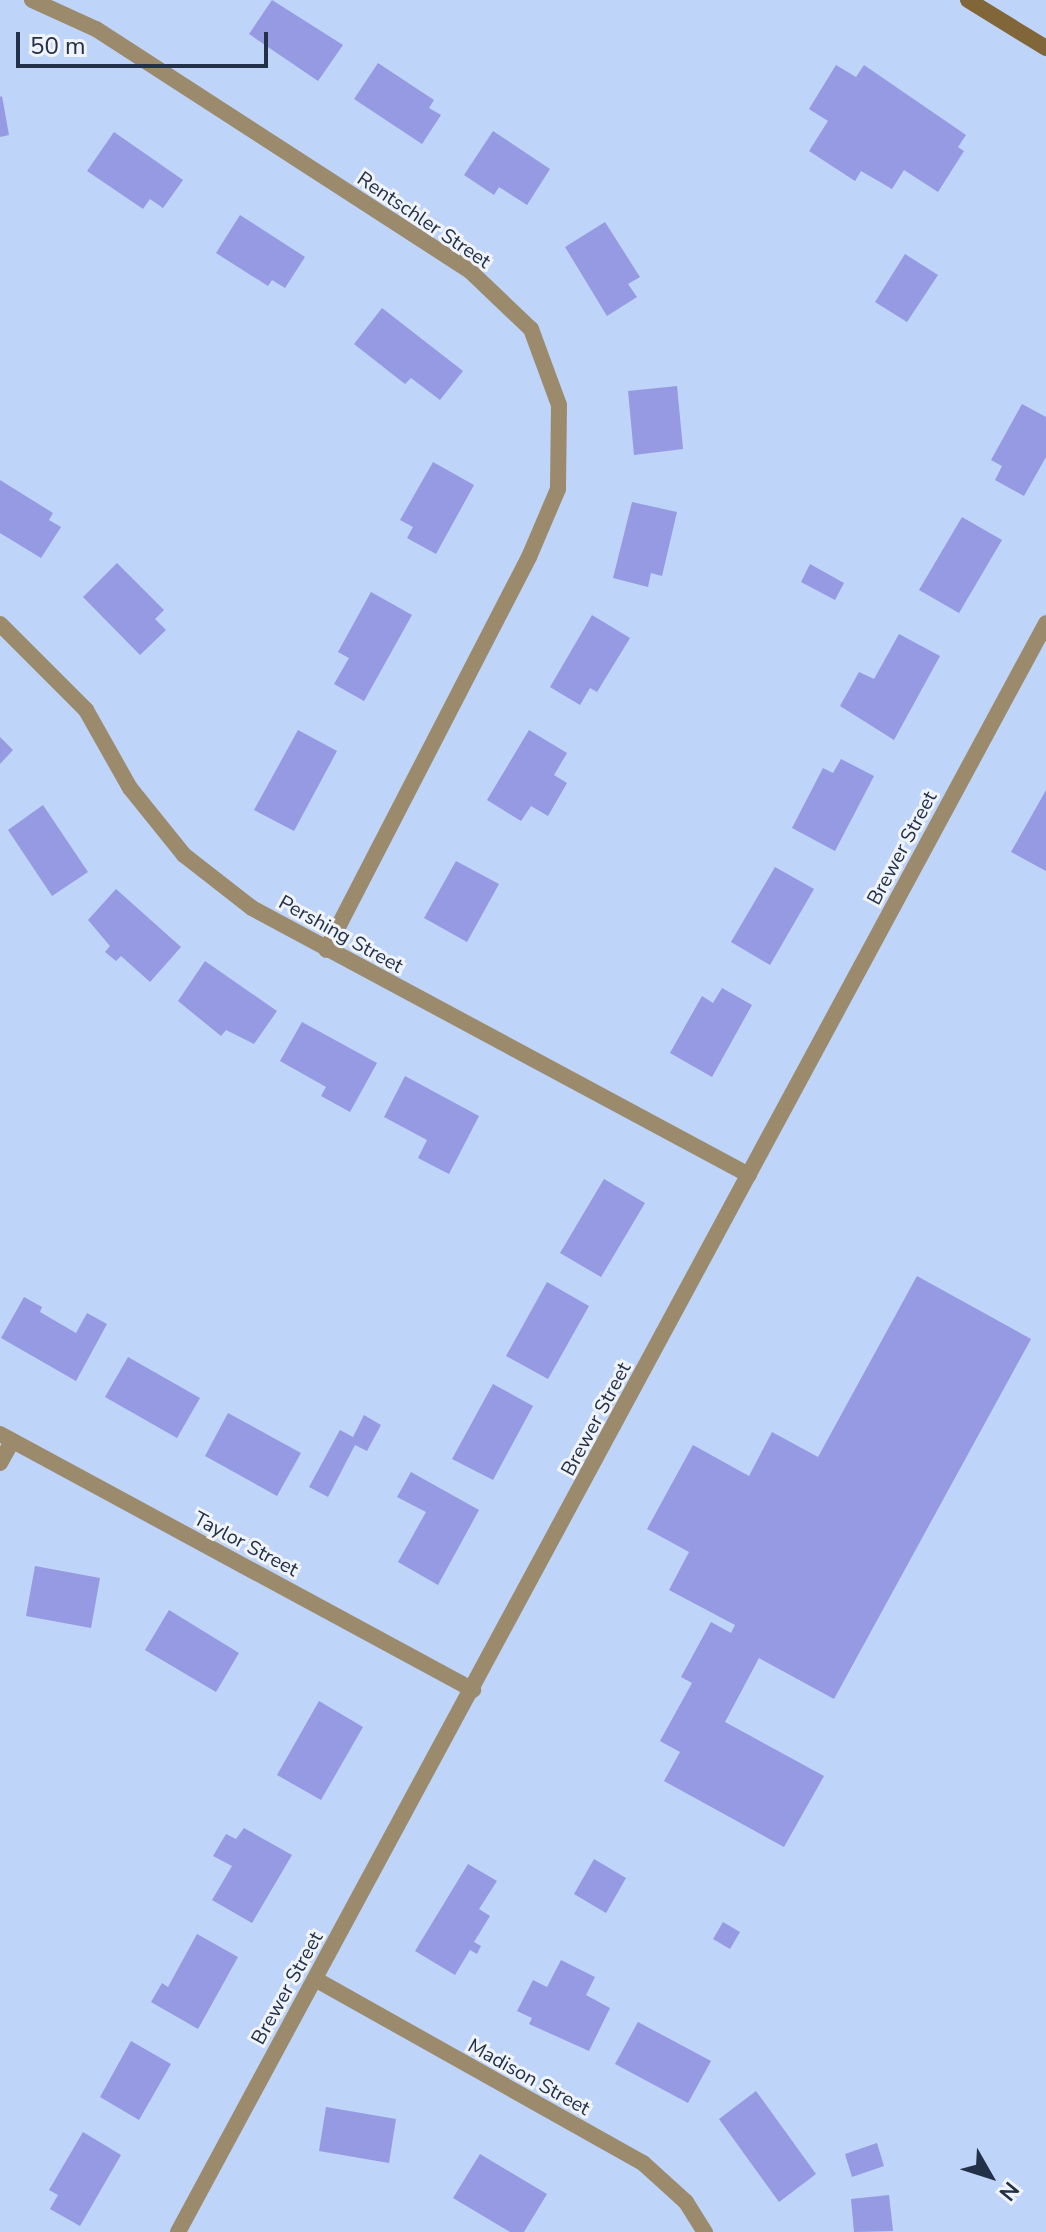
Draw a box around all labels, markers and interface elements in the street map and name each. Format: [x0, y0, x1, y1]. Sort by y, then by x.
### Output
scale bar [20, 16, 272, 66]
text: 50 m [30, 30, 86, 62]
street label: Rentschler Street [353, 167, 495, 273]
street label: Brewer Street [862, 787, 942, 909]
street label: Pershing Street [275, 890, 407, 978]
street label: Brewer Street [556, 1358, 636, 1480]
street label: Taylor Street [190, 1506, 302, 1582]
street label: Brewer Street [246, 1927, 328, 2049]
street label: Madison Street [464, 2034, 594, 2120]
north arrow [950, 2136, 1030, 2216]
text: N [992, 2175, 1025, 2207]

